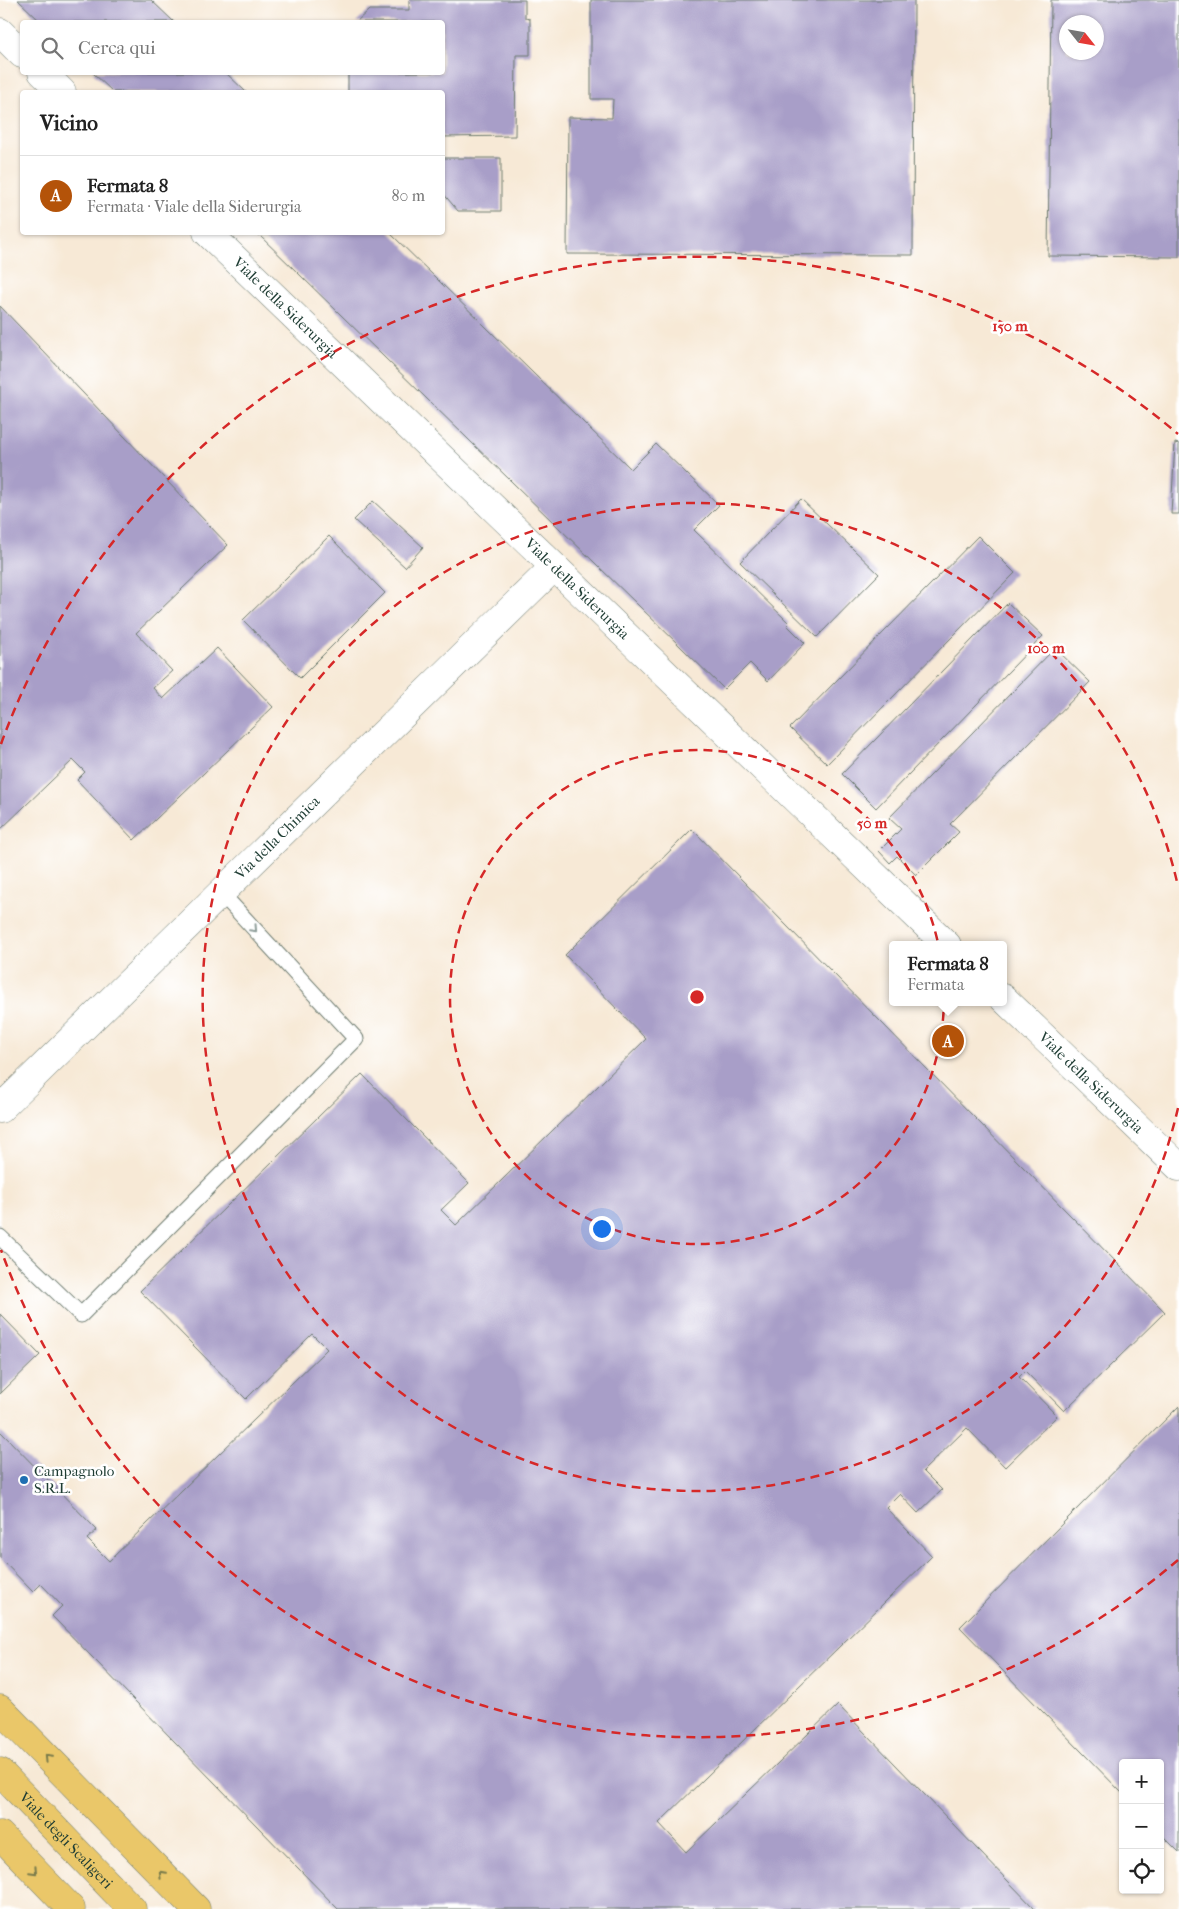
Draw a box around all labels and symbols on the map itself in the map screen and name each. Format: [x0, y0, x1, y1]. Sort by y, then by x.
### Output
north arrow [1059, 15, 1104, 60]
street label: Viale della Siderurgia [229, 253, 342, 363]
text: 150 m [992, 317, 1028, 335]
street label: Viale della Siderurgia [520, 534, 634, 644]
text: 100 m [1027, 639, 1065, 657]
street label: Via della Chimica [230, 791, 324, 884]
text: 50 m [857, 814, 888, 832]
one-way arrow [248, 923, 257, 932]
centre of rings [688, 988, 706, 1006]
pin: A [932, 1022, 964, 1060]
street label: Viale della Siderurgia [1034, 1027, 1148, 1138]
your location [589, 1216, 615, 1242]
place label: Campagnolo S.R.L. [34, 1462, 115, 1497]
marker: Campagnolo S.R.L. [18, 1474, 30, 1486]
one-way arrow [45, 1755, 54, 1764]
street label: Viale degli Scaligeri [15, 1788, 117, 1893]
one-way arrow [28, 1865, 37, 1874]
one-way arrow [159, 1871, 168, 1880]

